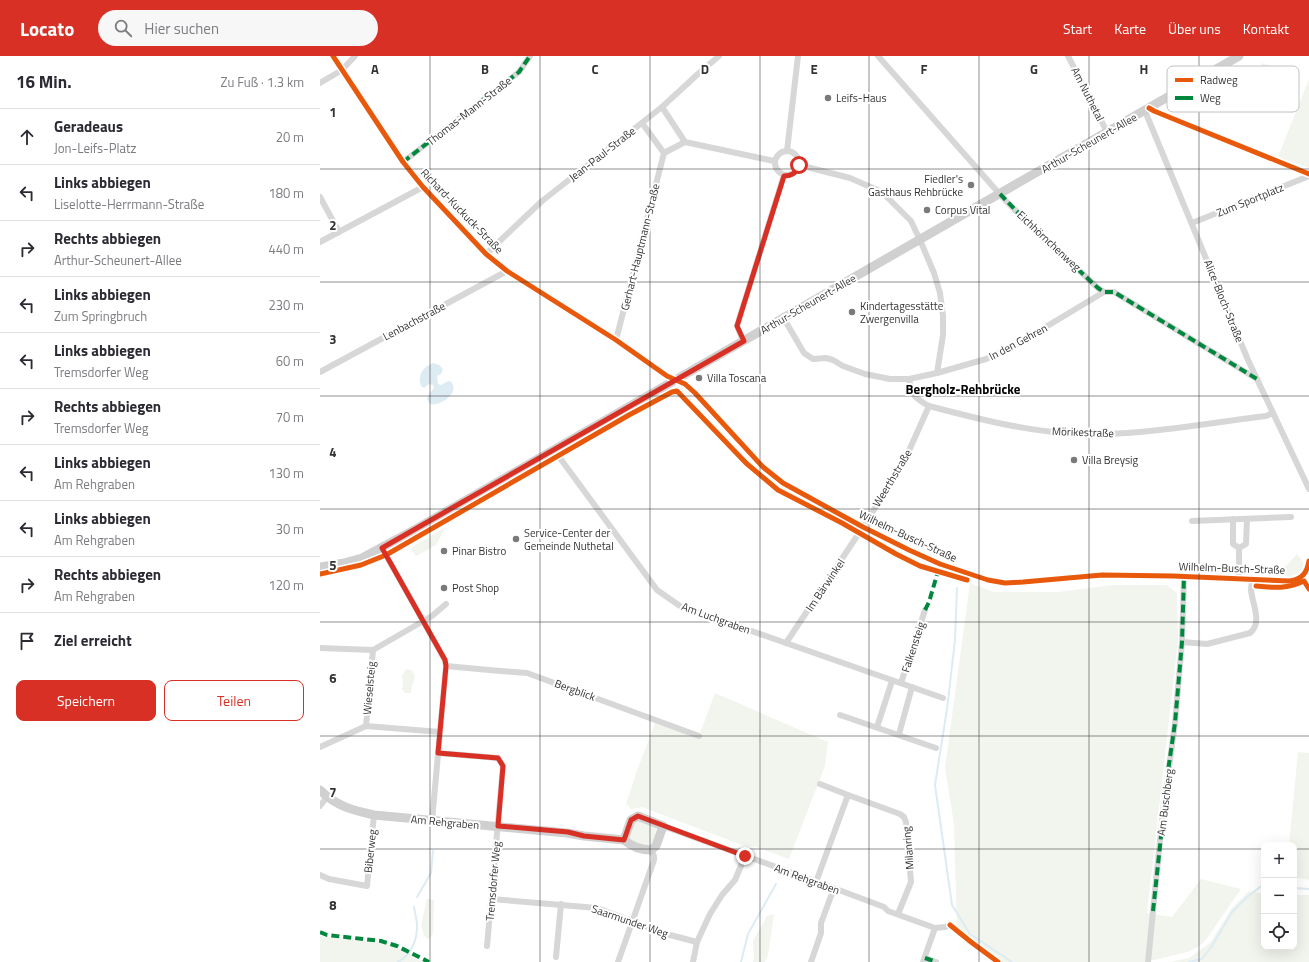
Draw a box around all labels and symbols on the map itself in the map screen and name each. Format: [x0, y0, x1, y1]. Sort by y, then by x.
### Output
text: A [371, 59, 379, 79]
text: B [481, 59, 489, 79]
text: C [591, 59, 599, 79]
text: D [701, 59, 709, 79]
text: E [810, 59, 818, 79]
text: F [921, 59, 928, 79]
text: G [1030, 59, 1038, 79]
text: H [1140, 59, 1148, 79]
street label: Am Nuthetal [1068, 64, 1108, 124]
legend [1167, 66, 1299, 112]
street label: Thomas-Mann-Straße [423, 72, 515, 149]
text: Radweg [1200, 72, 1238, 88]
place label: Leifs-Haus [836, 90, 887, 106]
text: Weg [1200, 90, 1221, 106]
marker: Leifs-Haus [823, 93, 833, 103]
text: 1 [329, 102, 337, 122]
street label: Arthur-Scheunert-Allee [1038, 109, 1140, 177]
street label: Jean-Paul-Straße [565, 123, 639, 185]
route start [790, 156, 808, 174]
street label: Richard-Kuckuck-Straße [417, 165, 507, 257]
place label: Fiedler's Gasthaus Rehbrücke [868, 171, 963, 200]
street label: Zum Sportplatz [1214, 179, 1286, 221]
marker: Fiedler's Gasthaus Rehbrücke [966, 180, 976, 190]
street label: Gerhart-Hauptmann-Straße [616, 181, 664, 312]
place label: Corpus Vital [935, 202, 990, 218]
marker: Corpus Vital [922, 205, 932, 215]
street label: Eichhörnchenweg [1013, 207, 1085, 275]
text: 2 [329, 215, 337, 235]
street label: Alice-Bloch-Straße [1200, 257, 1248, 345]
street label: Arthur-Scheunert-Allee [757, 270, 859, 338]
street label: Lenbachstraße [380, 298, 449, 344]
place label: Kindertagesstätte Zwergenvilla [860, 298, 944, 327]
marker: Kindertagesstätte Zwergenvilla [847, 307, 857, 317]
street label: In den Gehren [986, 320, 1050, 364]
text: 3 [329, 329, 337, 349]
place label: Villa Toscana [707, 370, 767, 386]
marker: Villa Toscana [694, 373, 704, 383]
district label: Bergholz-Rehbrücke [906, 379, 1021, 399]
street label: Mörikestraße [1052, 423, 1115, 441]
text: 4 [329, 442, 337, 462]
street label: Weerthstraße [869, 446, 916, 510]
place label: Villa Breysig [1082, 452, 1139, 468]
marker: Villa Breysig [1069, 455, 1079, 465]
street label: Wilhelm-Busch-Straße [856, 506, 960, 566]
place label: Service-Center der Gemeinde Nuthetal [524, 525, 614, 554]
marker: Service-Center der Gemeinde Nuthetal [511, 534, 521, 544]
place label: Pinar Bistro [452, 543, 506, 559]
marker: Pinar Bistro [439, 546, 449, 556]
text: 5 [329, 555, 337, 575]
street label: Im Bärwinkel [801, 556, 849, 614]
street label: Wilhelm-Busch-Straße [1178, 558, 1286, 578]
place label: Post Shop [452, 580, 499, 596]
marker: Post Shop [439, 583, 449, 593]
street label: Am Luchgraben [679, 598, 753, 638]
street label: Falkensteig [897, 619, 929, 675]
street label: Wieselsteig [359, 660, 379, 715]
text: 6 [329, 668, 337, 688]
street label: Bergblick [552, 675, 598, 705]
street label: Am Buschberg [1153, 767, 1177, 836]
text: 7 [329, 782, 337, 802]
street label: Am Rehgraben [410, 811, 480, 833]
street label: Milanring [898, 825, 918, 870]
street label: Biberweg [360, 828, 380, 874]
street label: Tremsdorfer Weg [482, 840, 504, 921]
route end [736, 847, 754, 865]
street label: Am Rehgraben [772, 860, 842, 898]
text: 8 [329, 895, 337, 915]
street label: Saarmunder Weg [590, 900, 671, 942]

